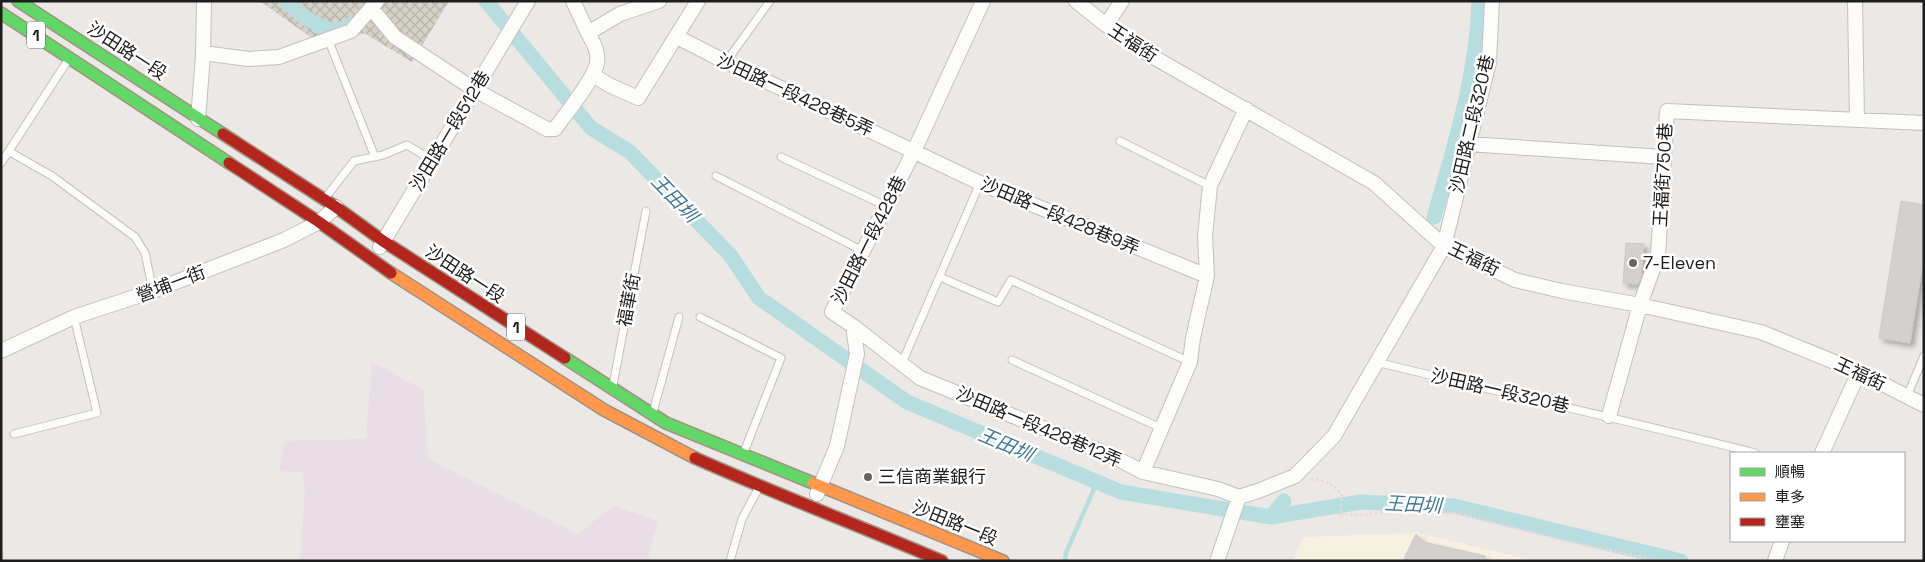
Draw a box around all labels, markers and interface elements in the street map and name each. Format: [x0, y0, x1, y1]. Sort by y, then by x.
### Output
street label: 沙田路一段 [83, 16, 171, 85]
street label: 王福街 [1104, 18, 1162, 67]
road number: 1 [27, 22, 45, 48]
street label: 沙田路一段428巷5弄 [713, 48, 877, 141]
street label: 沙田路二段320巷 [1444, 52, 1499, 195]
street label: 沙田路一段512巷 [404, 66, 495, 195]
street label: 王福街750巷 [1648, 122, 1677, 228]
water label: 王田圳 [646, 169, 706, 230]
street label: 沙田路一段428巷 [826, 172, 911, 308]
street label: 沙田路一段428巷9弄 [977, 172, 1143, 259]
street label: 王福街 [1445, 236, 1504, 281]
street label: 沙田路一段 [421, 239, 509, 308]
place label: 7-Eleven [1643, 251, 1716, 274]
marker: 7-Eleven [1627, 257, 1639, 269]
street label: 營埔一街 [133, 260, 209, 307]
street label: 福華街 [612, 271, 645, 329]
road number: 1 [507, 314, 525, 341]
street label: 王福街 [1831, 352, 1890, 395]
street label: 沙田路一段320巷 [1429, 363, 1572, 418]
street label: 沙田路一段428巷12弄 [953, 381, 1125, 472]
water label: 王田圳 [975, 422, 1040, 468]
legend [1730, 452, 1905, 542]
text: 順暢 [1775, 462, 1805, 481]
place label: 三信商業銀行 [878, 465, 986, 488]
marker: 三信商業銀行 [862, 471, 874, 483]
text: 車多 [1775, 487, 1805, 506]
water label: 王田圳 [1384, 491, 1445, 519]
street label: 沙田路一段 [909, 495, 1001, 550]
text: 壅塞 [1775, 512, 1805, 531]

